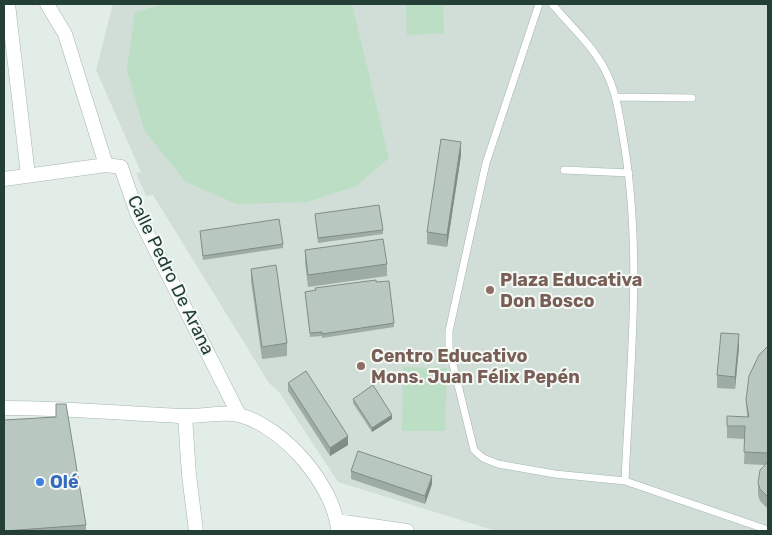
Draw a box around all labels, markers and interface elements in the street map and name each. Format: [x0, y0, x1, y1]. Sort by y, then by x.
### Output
street label: Calle Pedro De Arana [123, 192, 219, 358]
place label: Plaza Educativa Don Bosco [500, 269, 642, 312]
marker: Plaza Educativa Don Bosco [484, 284, 496, 296]
place label: Centro Educativo Mons. Juan Félix Pepén [371, 345, 580, 388]
marker: Centro Educativo Mons. Juan Félix Pepén [355, 360, 367, 372]
place label: Olé [50, 471, 79, 493]
marker: Olé [34, 476, 46, 488]

